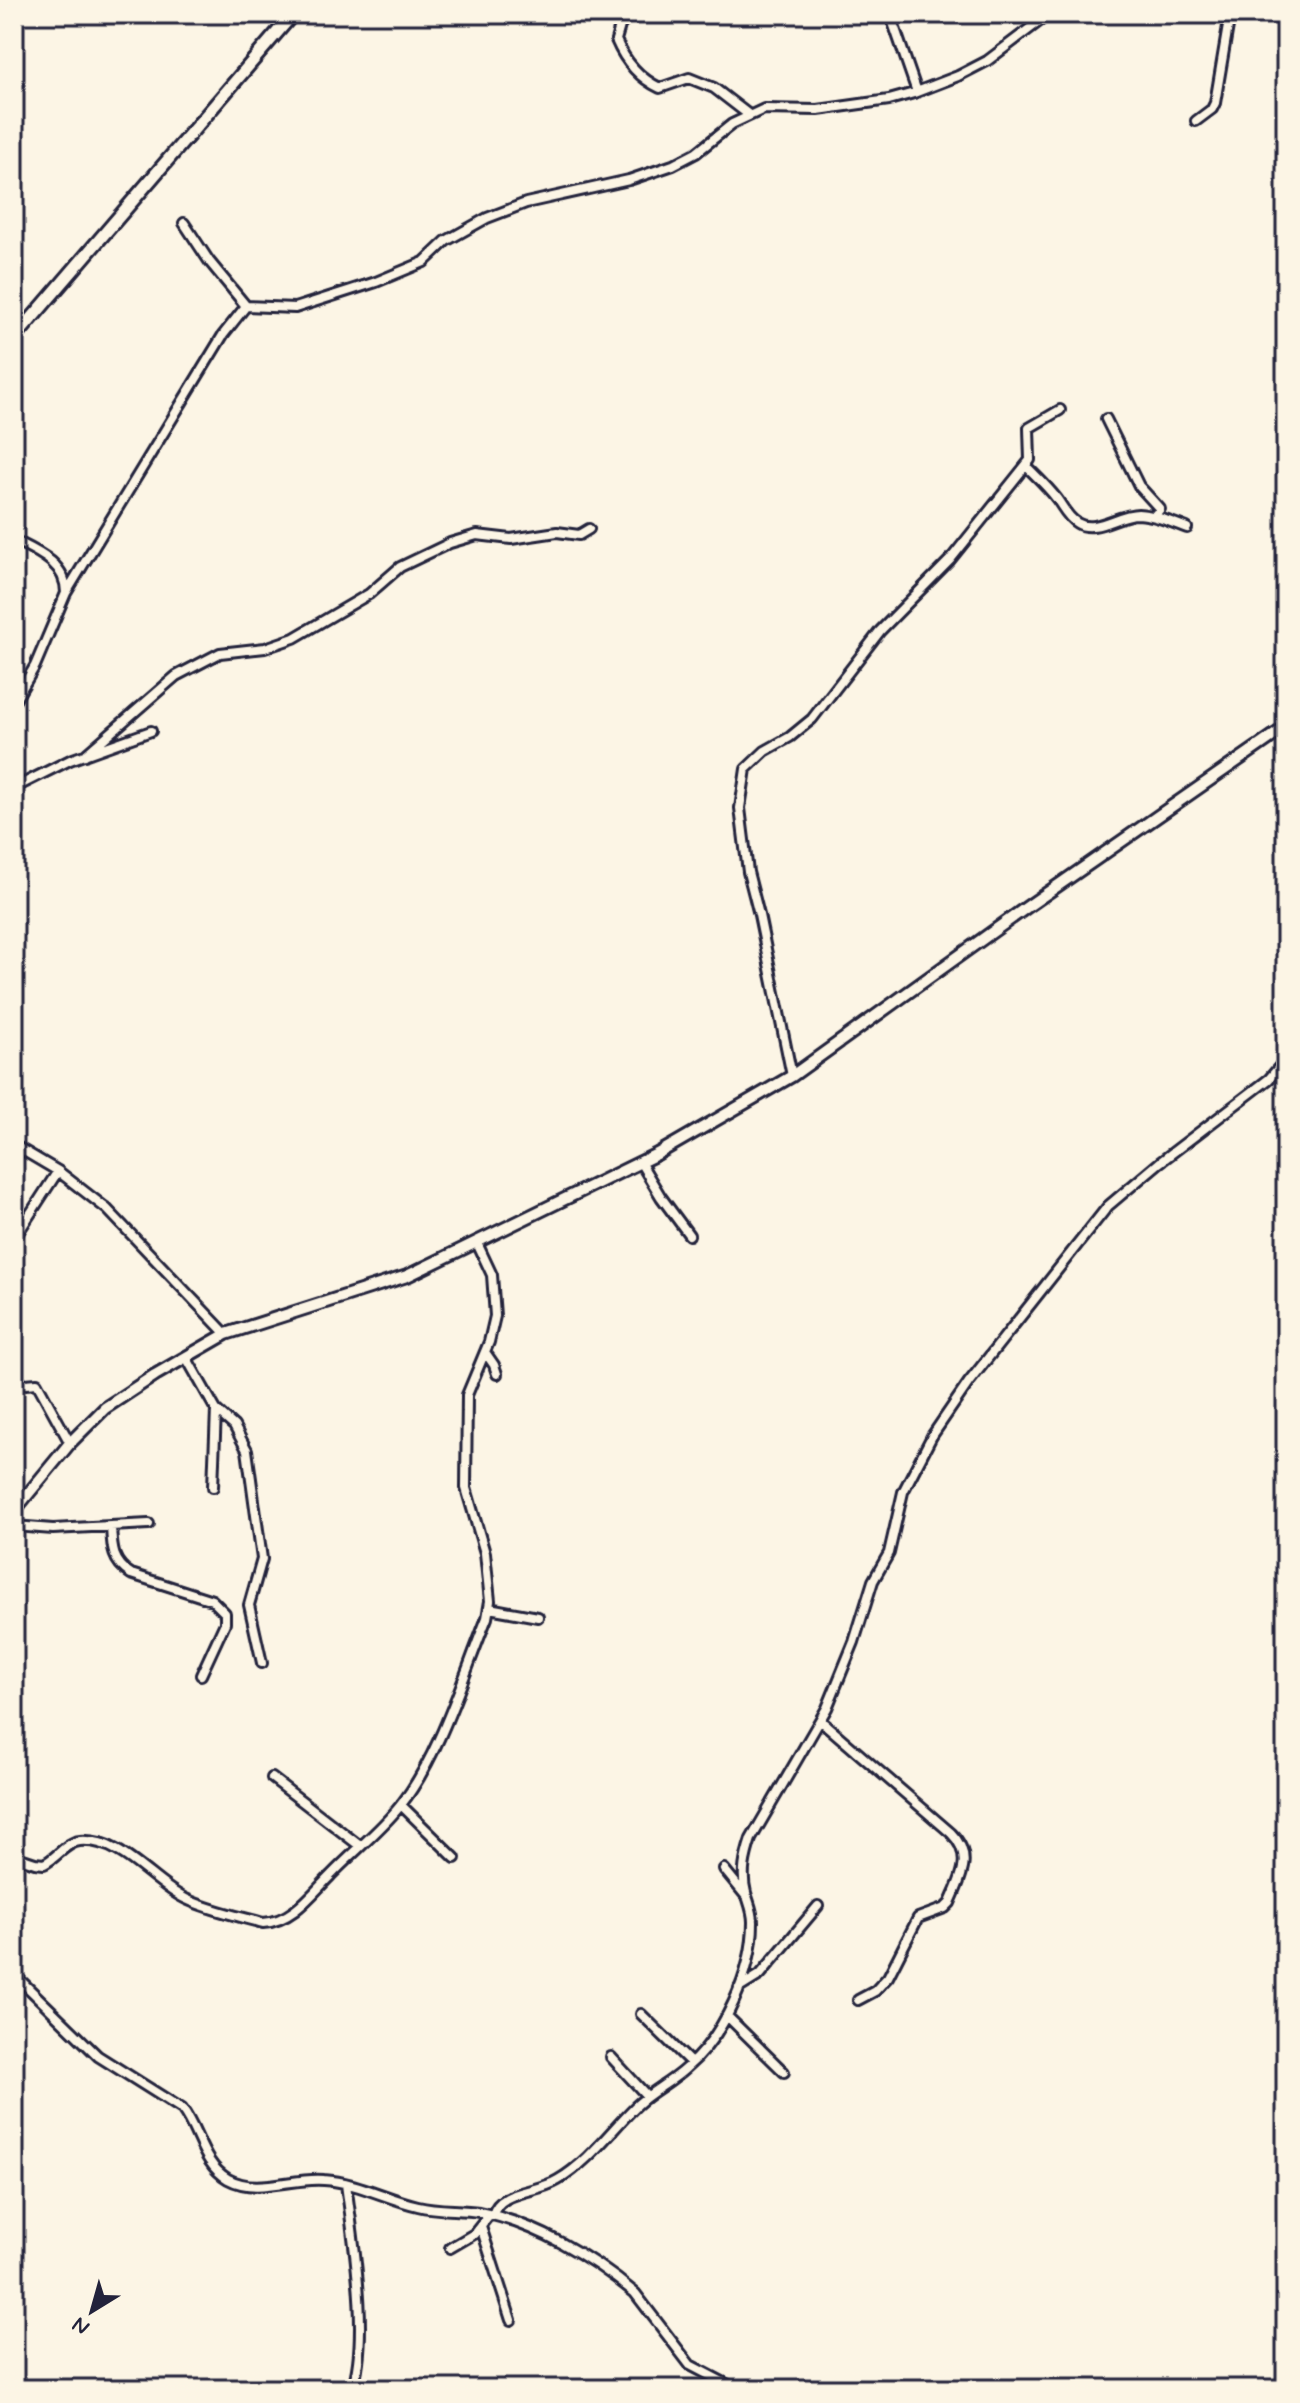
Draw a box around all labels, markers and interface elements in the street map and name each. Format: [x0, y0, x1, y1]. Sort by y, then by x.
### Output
north arrow [52, 2271, 132, 2351]
text: N [67, 2310, 95, 2341]

